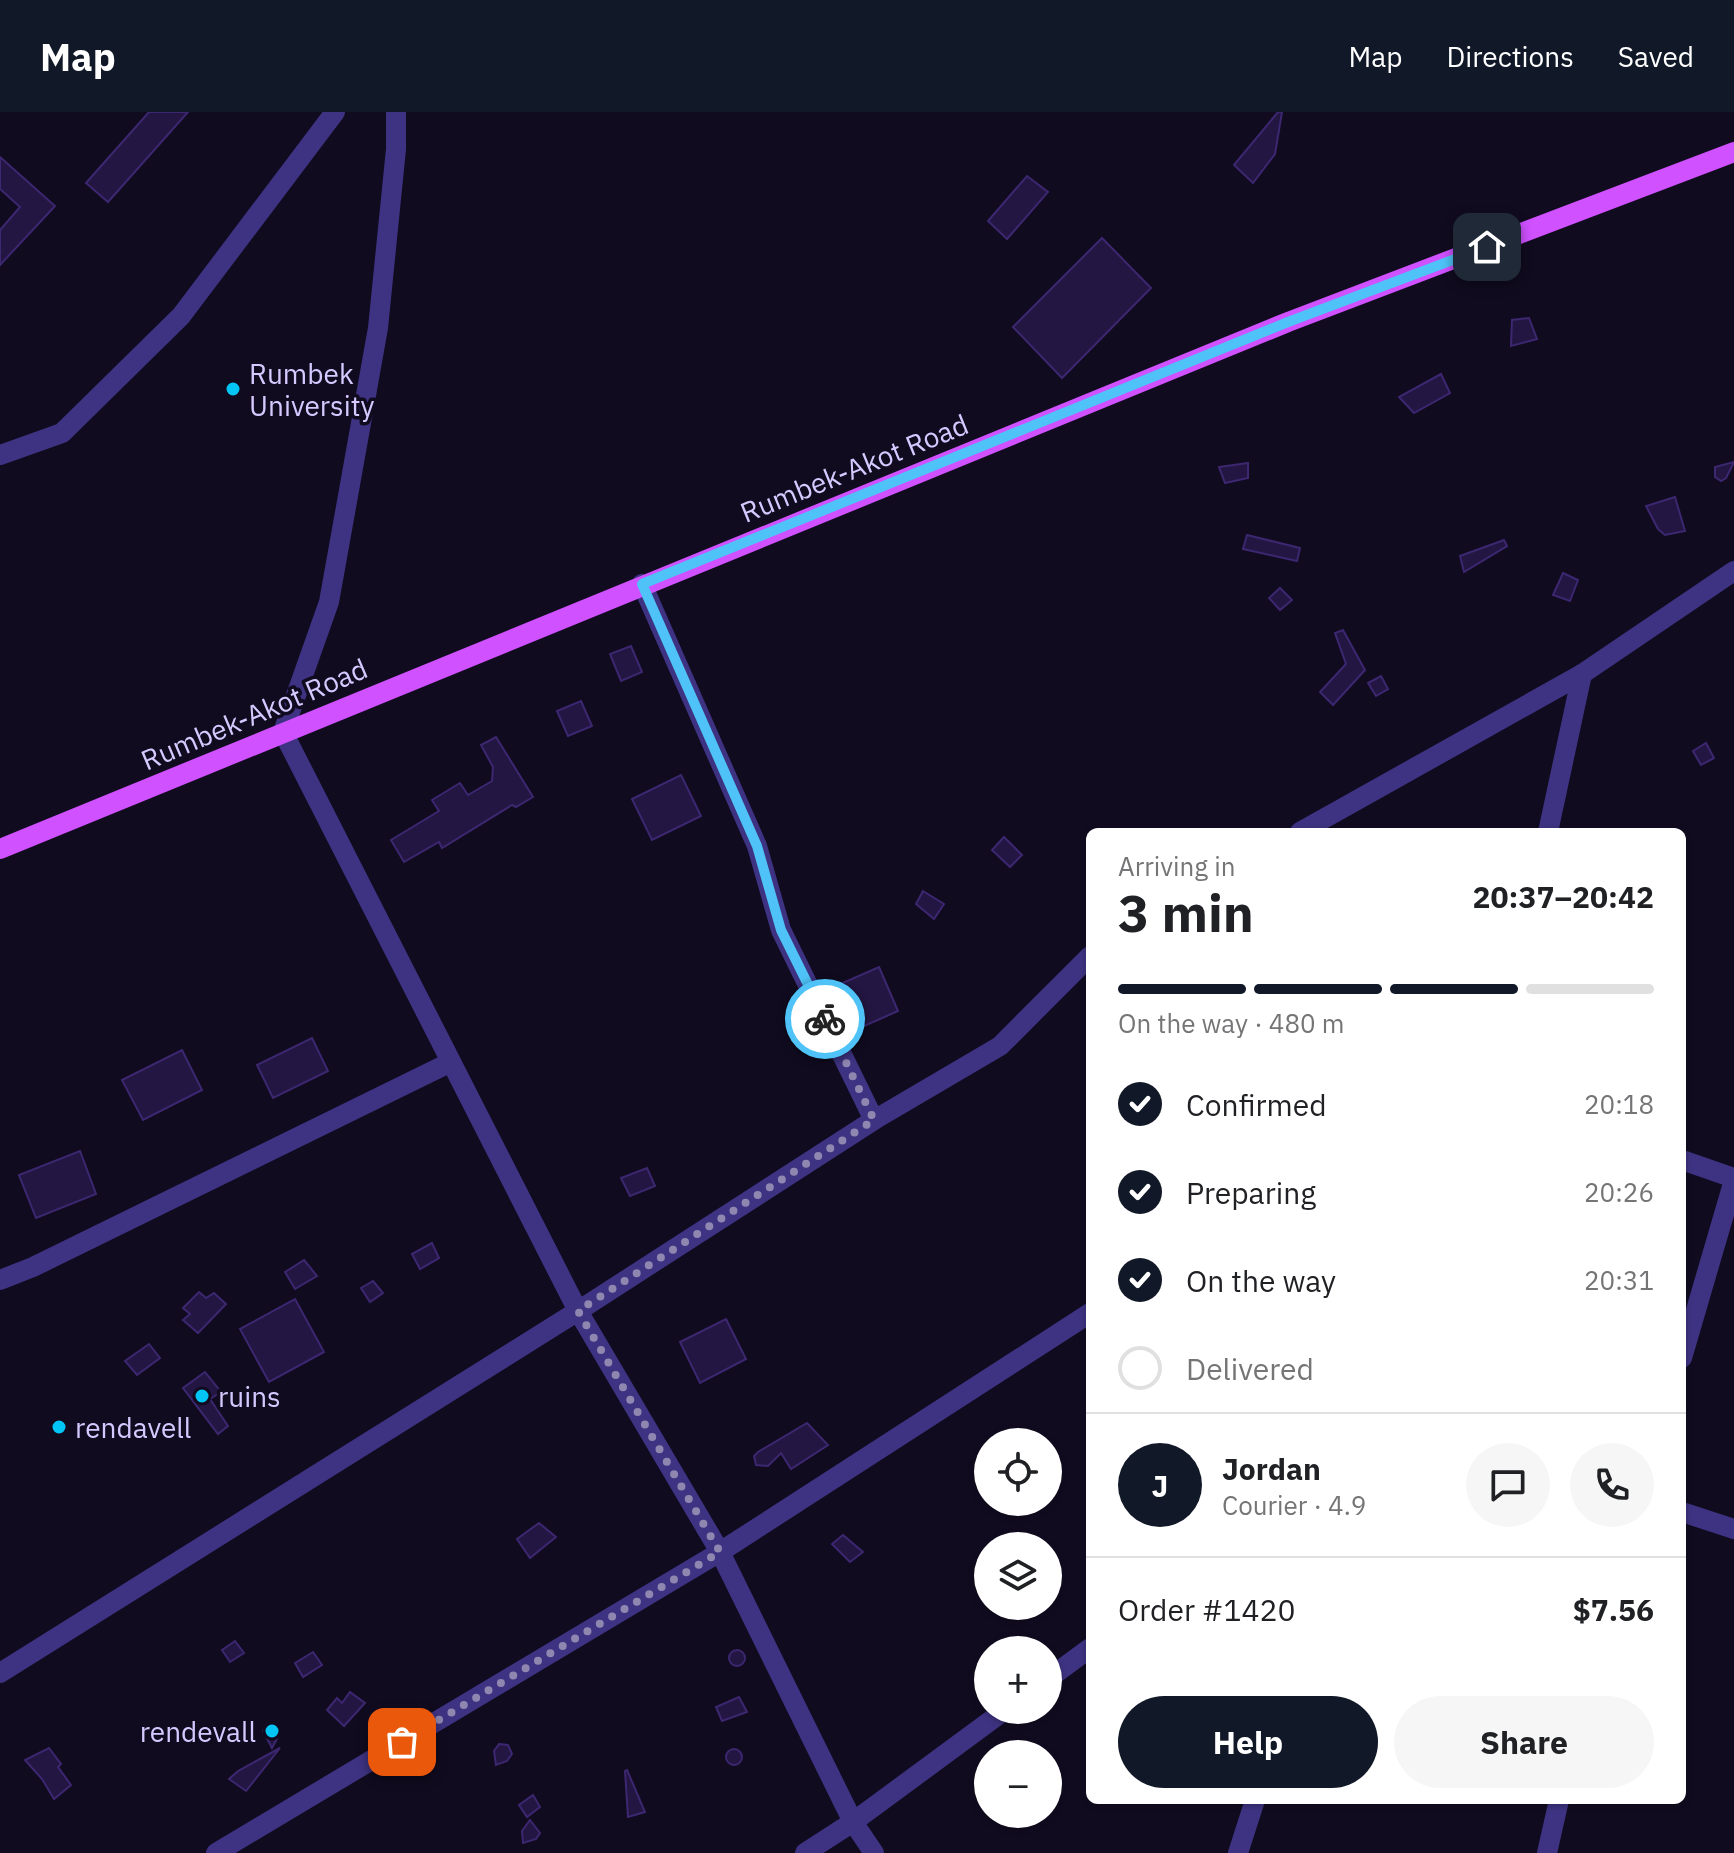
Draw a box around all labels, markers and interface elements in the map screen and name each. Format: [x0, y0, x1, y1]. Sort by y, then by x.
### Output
text: Map [40, 32, 116, 81]
text: Map [1348, 38, 1402, 75]
text: Directions [1446, 38, 1574, 75]
text: Saved [1618, 38, 1694, 75]
pin [1453, 213, 1521, 281]
icon: home [1465, 225, 1509, 269]
place label: Rumbek University [249, 355, 375, 424]
marker: Rumbek University [224, 380, 242, 398]
street label: Rumbek-Akot Road [735, 405, 973, 531]
street label: Rumbek-Akot Road [135, 650, 373, 778]
text: Arriving in [1118, 849, 1235, 883]
text: 20:37–20:42 [1473, 877, 1654, 916]
text: 3 min [1118, 879, 1254, 946]
courier [785, 979, 865, 1059]
icon: bike [803, 997, 847, 1041]
text: On the way · 480 m [1118, 1006, 1344, 1040]
icon: check [1118, 1082, 1162, 1126]
text: Confirmed [1186, 1085, 1327, 1124]
text: 20:18 [1584, 1087, 1654, 1121]
icon: check [1118, 1170, 1162, 1214]
text: Preparing [1186, 1173, 1316, 1212]
text: 20:26 [1584, 1175, 1654, 1209]
icon: check [1118, 1258, 1162, 1302]
text: On the way [1186, 1261, 1336, 1300]
text: 20:31 [1584, 1263, 1654, 1297]
text: Delivered [1186, 1349, 1314, 1388]
place label: ruins [218, 1378, 281, 1415]
marker: ruins [193, 1387, 211, 1405]
place label: rendavell [75, 1409, 191, 1446]
marker: rendavell [50, 1418, 68, 1436]
map controls [974, 1428, 1062, 1828]
button: locate [974, 1428, 1062, 1516]
button: chat [1466, 1443, 1550, 1527]
button: phone [1570, 1443, 1654, 1527]
text: Jordan [1222, 1449, 1321, 1488]
text: J [1152, 1466, 1168, 1505]
text: Courier · 4.9 [1222, 1488, 1366, 1522]
button: layers [974, 1532, 1062, 1620]
text: Order #1420 [1118, 1590, 1295, 1629]
text: $7.56 [1573, 1590, 1654, 1629]
button: + [974, 1636, 1062, 1724]
button: Help [1118, 1696, 1378, 1788]
button: Share [1394, 1696, 1654, 1788]
pin [368, 1708, 436, 1776]
place label: rendevall [140, 1713, 256, 1750]
icon: bag [380, 1720, 424, 1764]
marker: rendevall [263, 1722, 281, 1740]
button: − [974, 1740, 1062, 1828]

